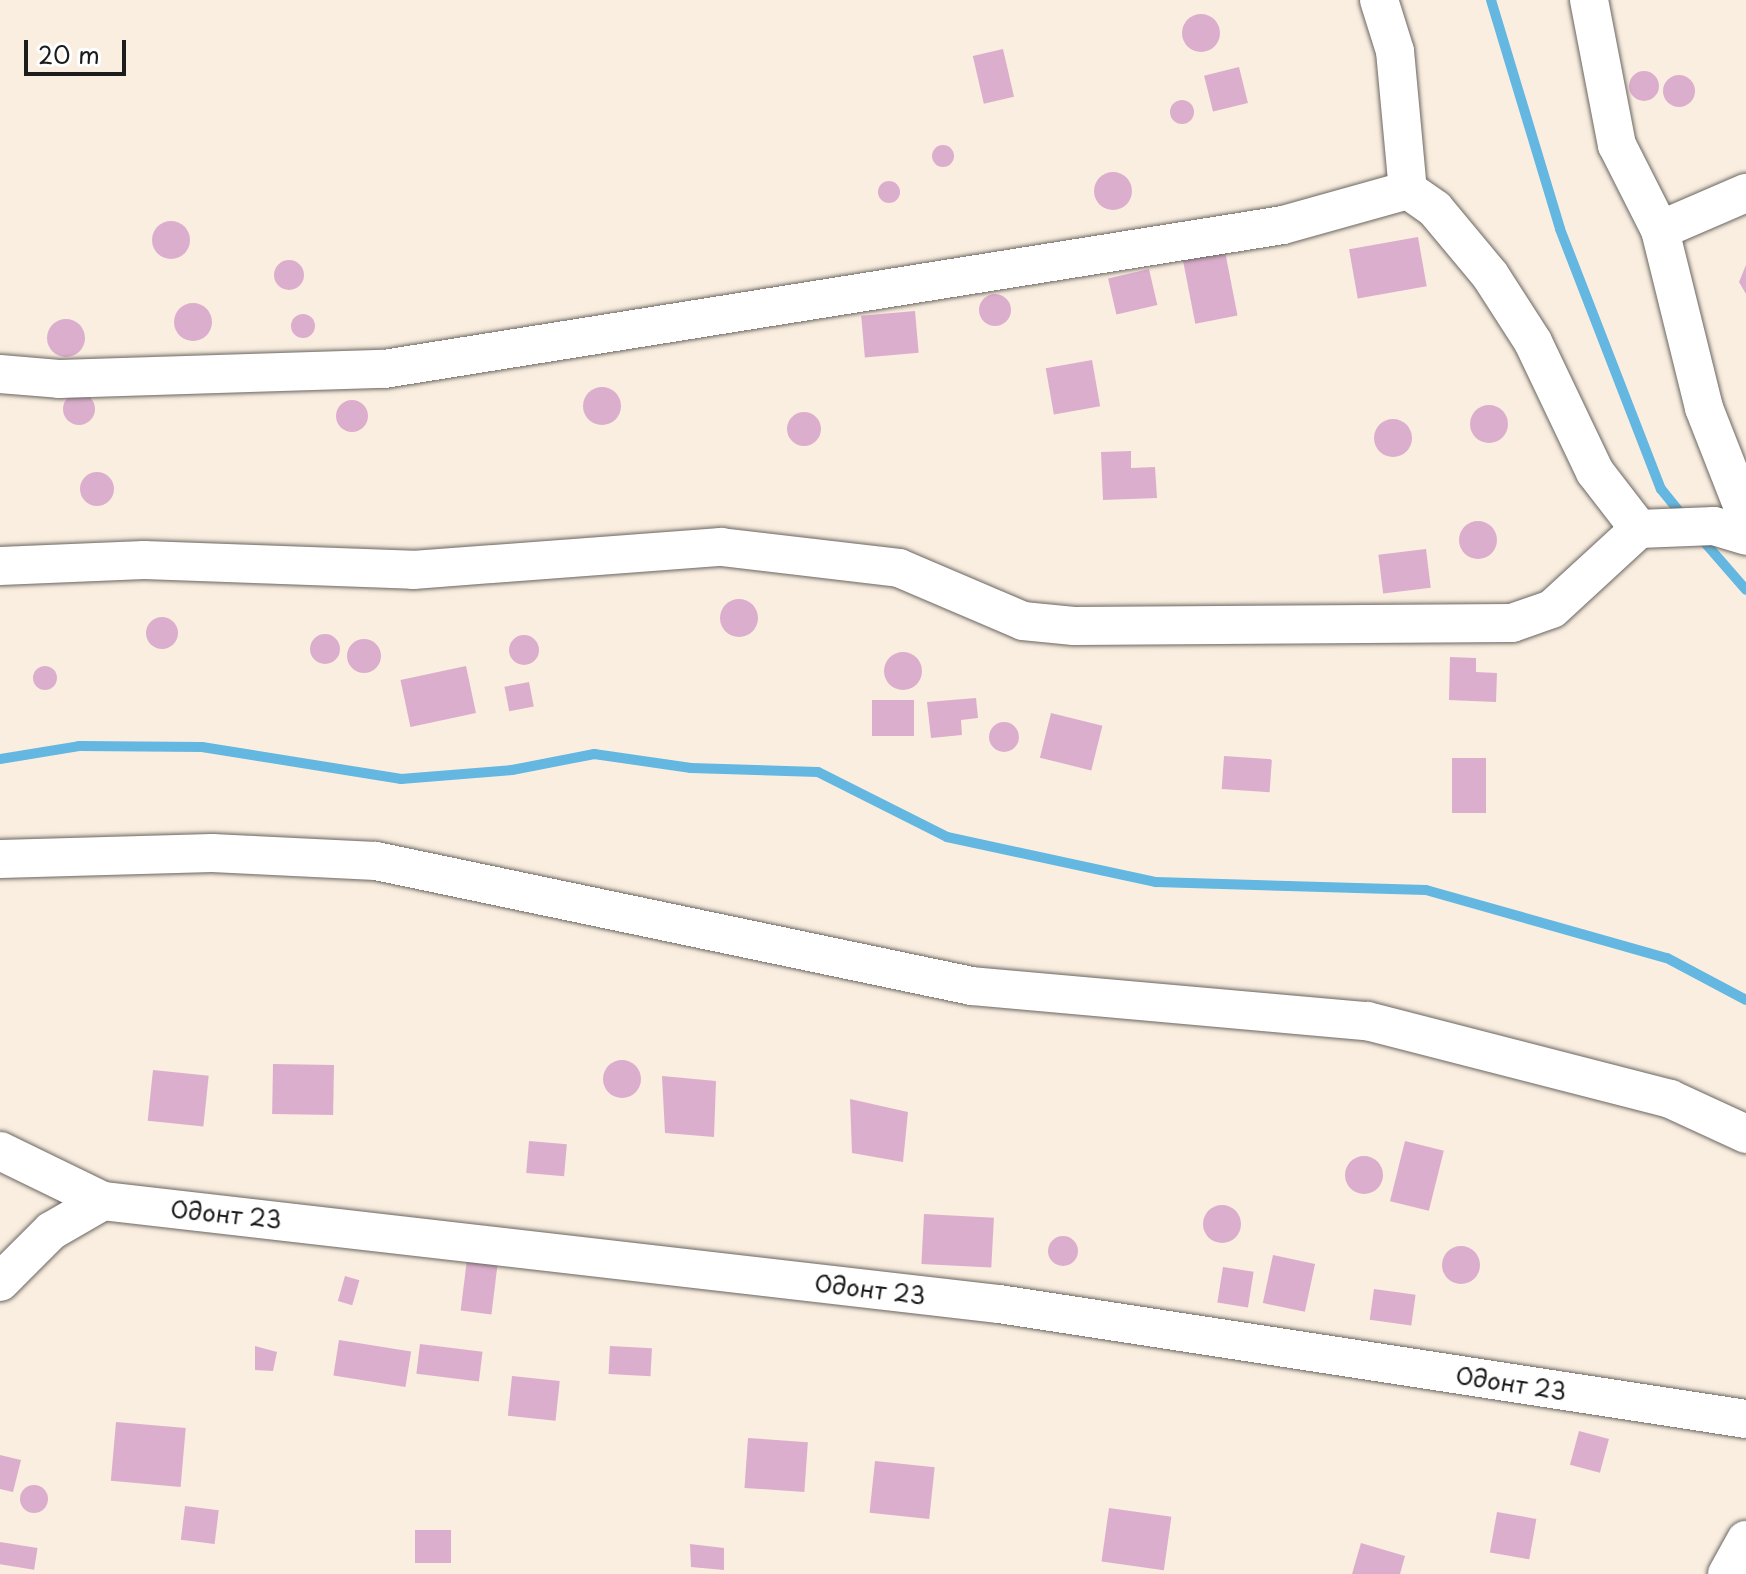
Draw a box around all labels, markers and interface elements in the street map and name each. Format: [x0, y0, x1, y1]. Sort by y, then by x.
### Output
scale bar [28, 24, 130, 74]
text: 20 m [38, 36, 100, 72]
street label: Одонт 23 [169, 1194, 283, 1234]
street label: Одонт 23 [812, 1268, 928, 1310]
street label: Одонт 23 [1453, 1360, 1569, 1406]

